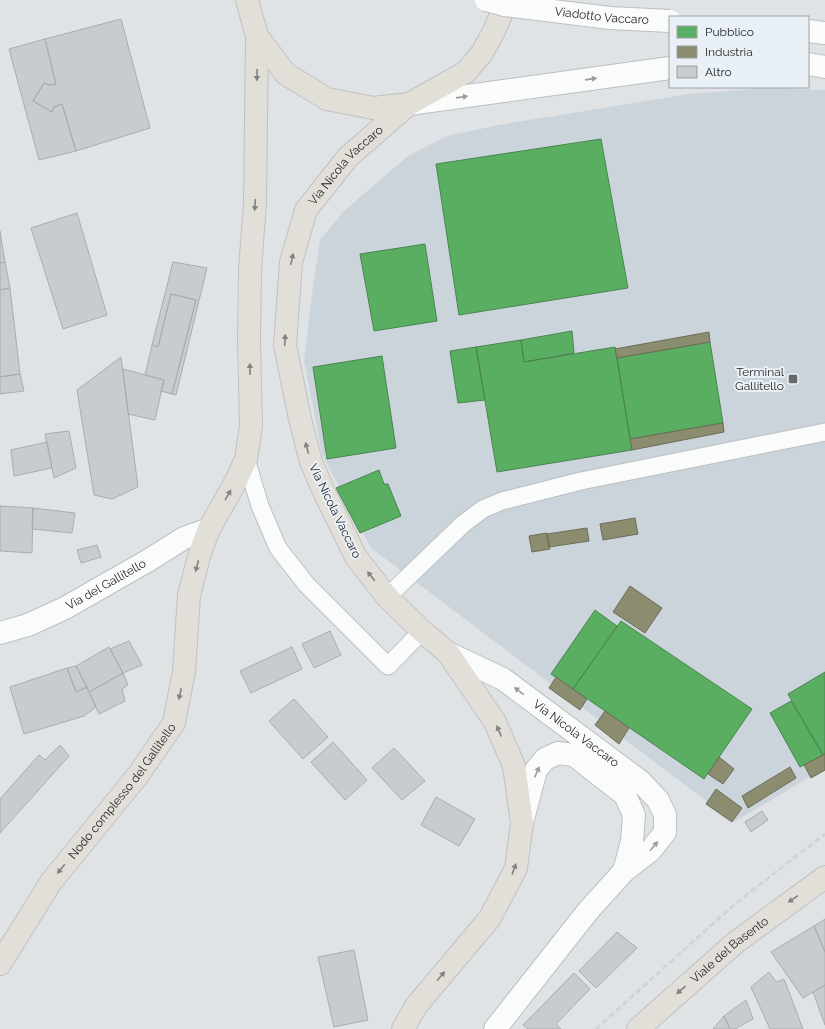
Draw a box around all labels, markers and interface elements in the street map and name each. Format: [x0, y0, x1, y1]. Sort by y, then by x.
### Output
street label: Viadotto Vaccaro [554, 4, 649, 27]
legend [669, 16, 809, 88]
text: Pubblico [705, 25, 754, 39]
text: Industria [705, 45, 753, 59]
text: Altro [705, 65, 732, 79]
one-way arrow [254, 69, 260, 82]
one-way arrow [585, 76, 597, 82]
one-way arrow [456, 94, 468, 100]
street label: Via Nicola Vaccaro [306, 123, 386, 208]
one-way arrow [252, 199, 258, 212]
one-way arrow [290, 253, 296, 266]
one-way arrow [282, 334, 289, 346]
one-way arrow [247, 362, 253, 375]
place label: Terminal Gallitello [735, 365, 785, 393]
marker: Terminal Gallitello [787, 373, 799, 385]
one-way arrow [304, 442, 310, 454]
street label: Via Nicola Vaccaro [306, 462, 364, 560]
one-way arrow [225, 489, 232, 501]
street label: Via del Gallitello [63, 556, 148, 613]
one-way arrow [193, 559, 199, 572]
one-way arrow [366, 571, 375, 582]
one-way arrow [514, 687, 525, 696]
one-way arrow [176, 688, 182, 700]
street label: Via Nicola Vaccaro [530, 697, 622, 770]
street label: Nodo complesso del Gallitello [66, 721, 179, 862]
one-way arrow [495, 725, 501, 737]
one-way arrow [534, 766, 540, 778]
one-way arrow [649, 841, 658, 852]
one-way arrow [511, 863, 517, 875]
one-way arrow [57, 864, 66, 875]
one-way arrow [788, 895, 798, 903]
street label: Viale del Basento [688, 914, 771, 986]
one-way arrow [437, 970, 446, 981]
one-way arrow [676, 985, 687, 994]

